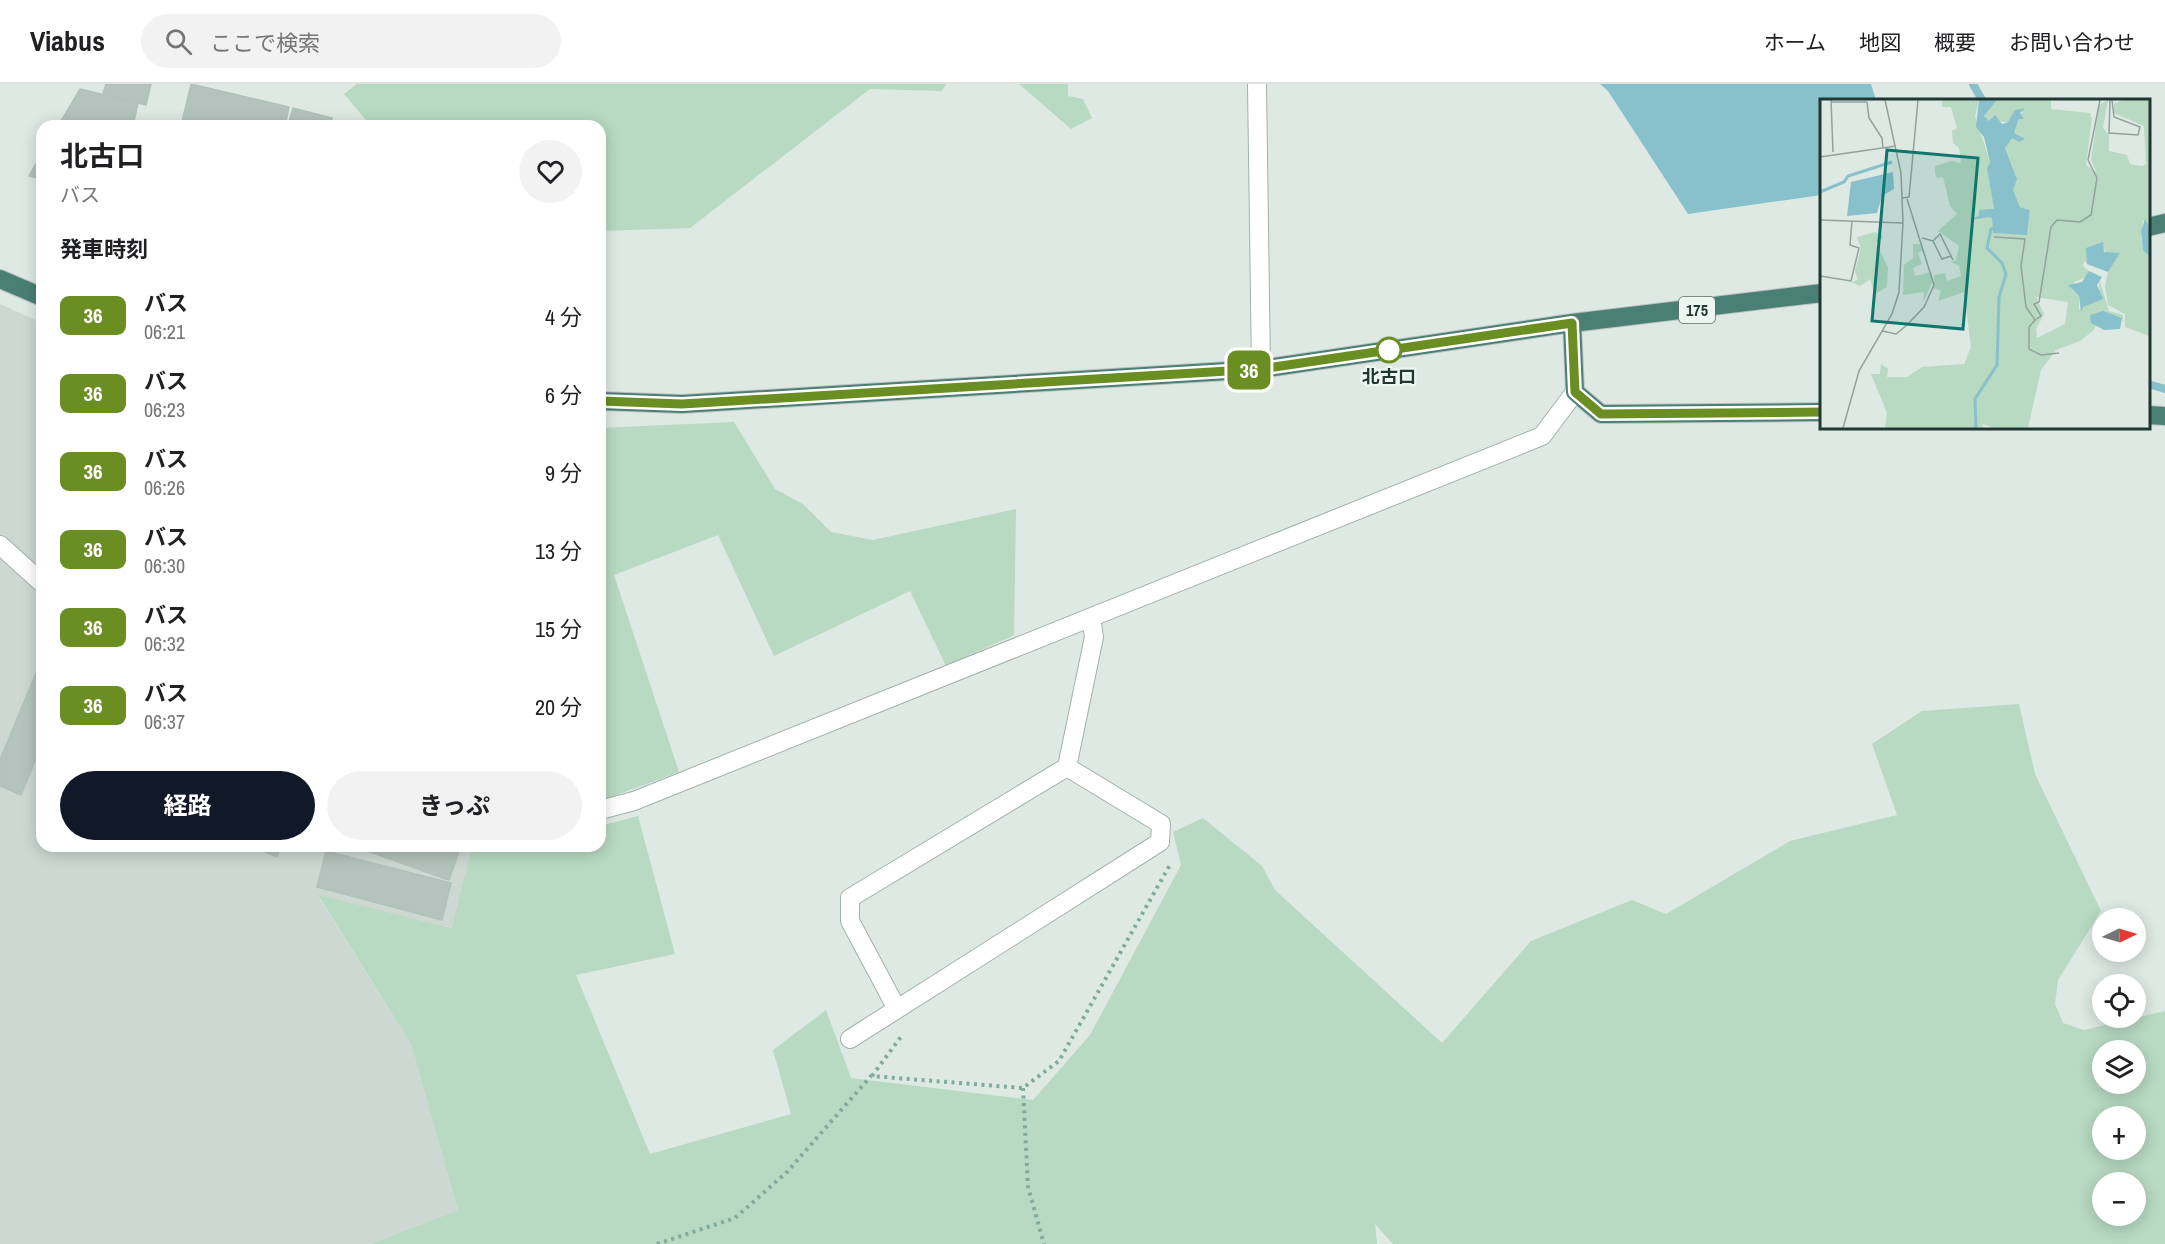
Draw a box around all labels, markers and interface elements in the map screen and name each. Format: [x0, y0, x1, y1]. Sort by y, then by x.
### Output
search box [141, 14, 561, 68]
text: Viabus [30, 22, 105, 60]
icon: search [162, 25, 195, 58]
text: ここで検索 [210, 28, 320, 58]
text: ホーム [1764, 28, 1826, 57]
text: 地図 [1859, 28, 1901, 57]
text: 概要 [1934, 28, 1976, 57]
text: お問い合わせ [2009, 28, 2135, 57]
inset map [1820, 99, 2150, 429]
text: 北古口 [60, 137, 144, 175]
button: heart [519, 140, 582, 203]
text: バス [60, 181, 100, 208]
text: 発車時刻 [60, 234, 148, 264]
text: バス [144, 288, 188, 318]
road number: 175 [1679, 297, 1715, 323]
text: 36 [83, 301, 103, 330]
text: 4 分 [545, 302, 582, 332]
text: 06:21 [144, 318, 185, 345]
marker: 北古口 [1376, 337, 1402, 363]
line badge: 36 [1222, 350, 1276, 390]
text: 36 [1239, 356, 1259, 385]
place label: 北古口 [1362, 364, 1416, 389]
text: バス [144, 366, 188, 396]
text: 36 [83, 379, 103, 408]
text: 6 分 [545, 380, 582, 410]
text: 06:23 [144, 396, 185, 423]
text: バス [144, 444, 188, 474]
text: 36 [83, 457, 103, 486]
text: 9 分 [545, 458, 582, 488]
text: 06:26 [144, 474, 185, 501]
text: バス [144, 522, 188, 552]
text: 36 [83, 535, 103, 564]
text: 13 分 [535, 536, 582, 566]
text: 06:30 [144, 552, 185, 579]
text: バス [144, 600, 188, 630]
text: 36 [83, 613, 103, 642]
text: 15 分 [535, 614, 582, 644]
text: 06:32 [144, 630, 185, 657]
text: バス [144, 678, 188, 708]
text: 36 [83, 691, 103, 720]
text: 20 分 [535, 692, 582, 722]
text: 06:37 [144, 708, 185, 735]
button: 経路 [60, 771, 315, 840]
button: きっぷ [327, 771, 582, 840]
north arrow [2092, 908, 2146, 962]
map controls [2092, 908, 2146, 1226]
button: locate [2092, 974, 2146, 1028]
button: layers [2092, 1040, 2146, 1094]
button: + [2092, 1106, 2146, 1160]
button: − [2092, 1172, 2146, 1226]

